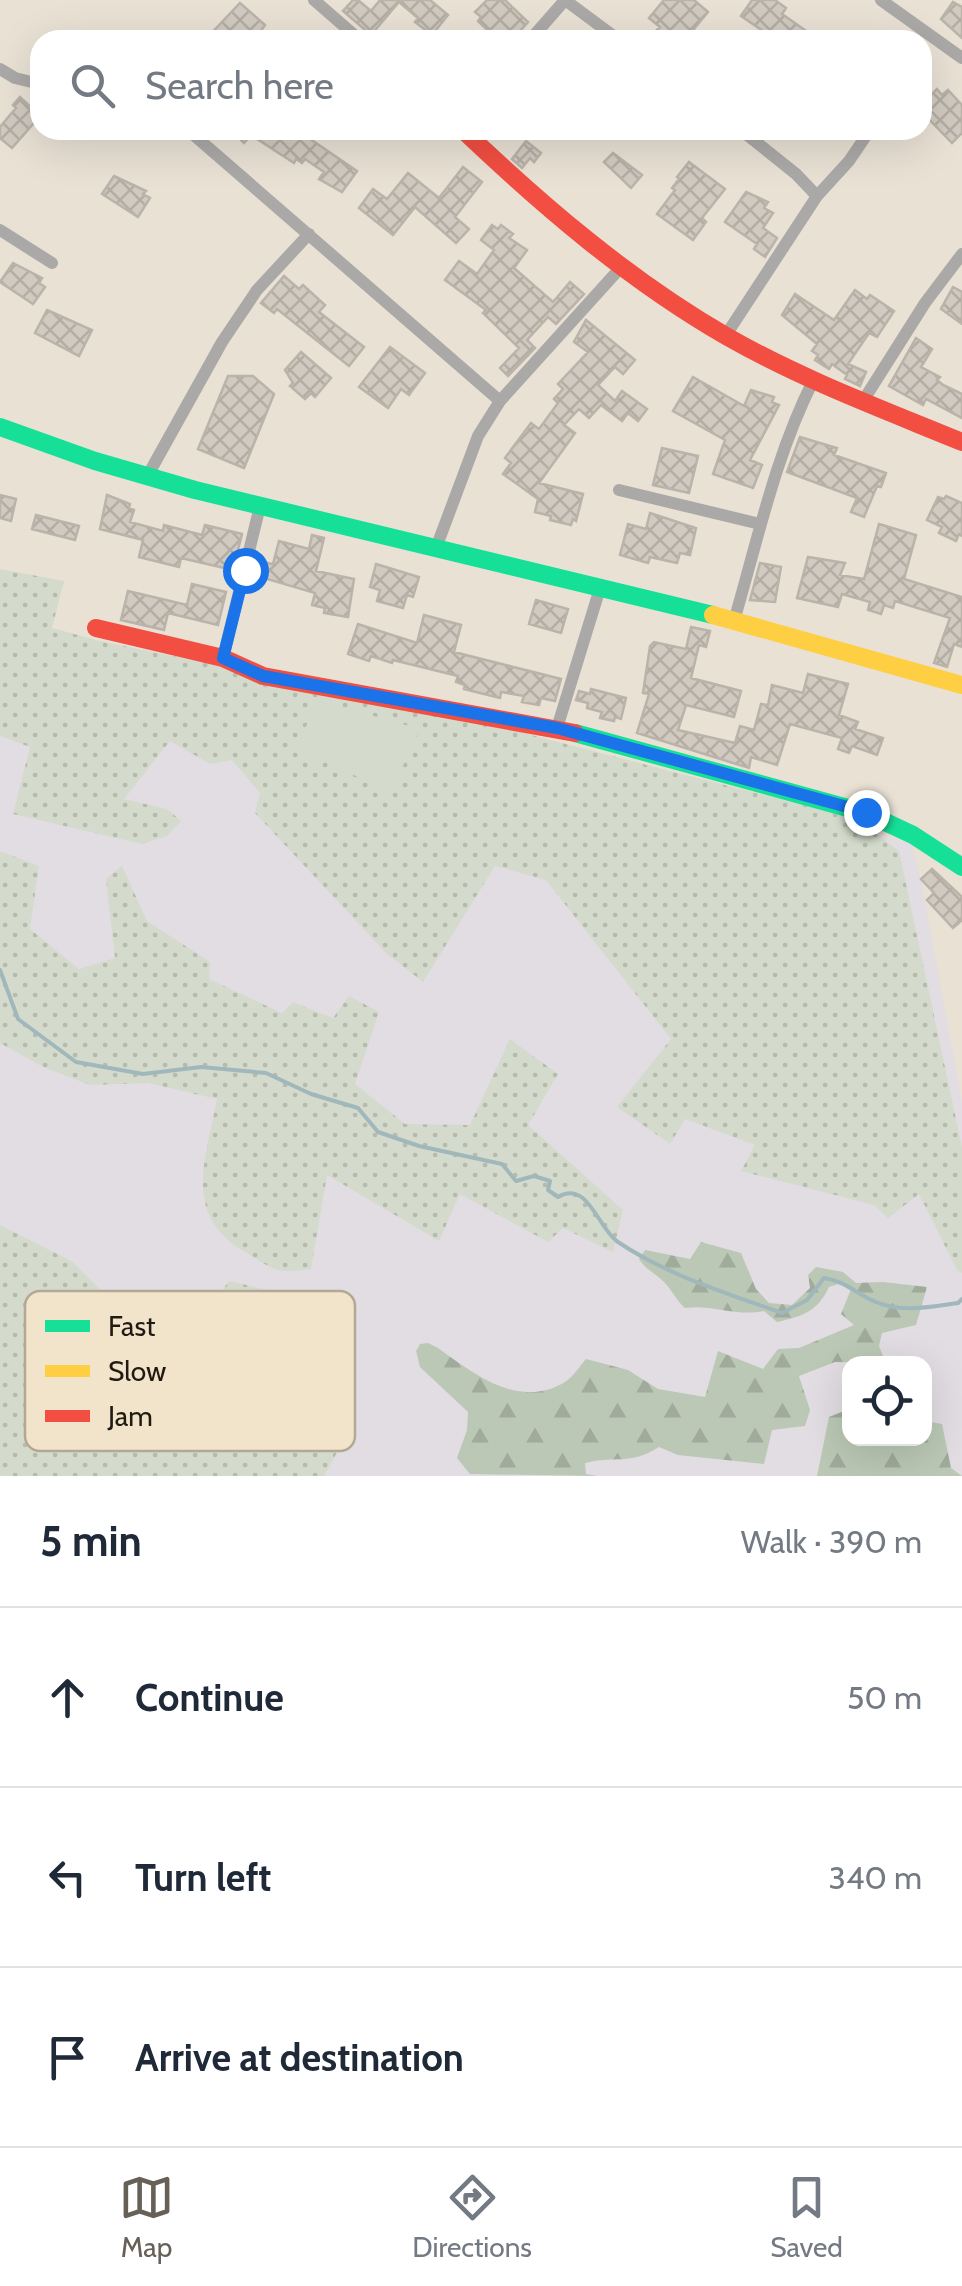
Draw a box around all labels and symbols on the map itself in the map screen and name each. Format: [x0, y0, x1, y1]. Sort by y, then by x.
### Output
route start [223, 548, 269, 594]
route end [844, 790, 890, 836]
legend [25, 1291, 355, 1451]
text: Fast [108, 1309, 156, 1343]
text: Slow [108, 1354, 166, 1388]
text: Jam [107, 1399, 153, 1433]

